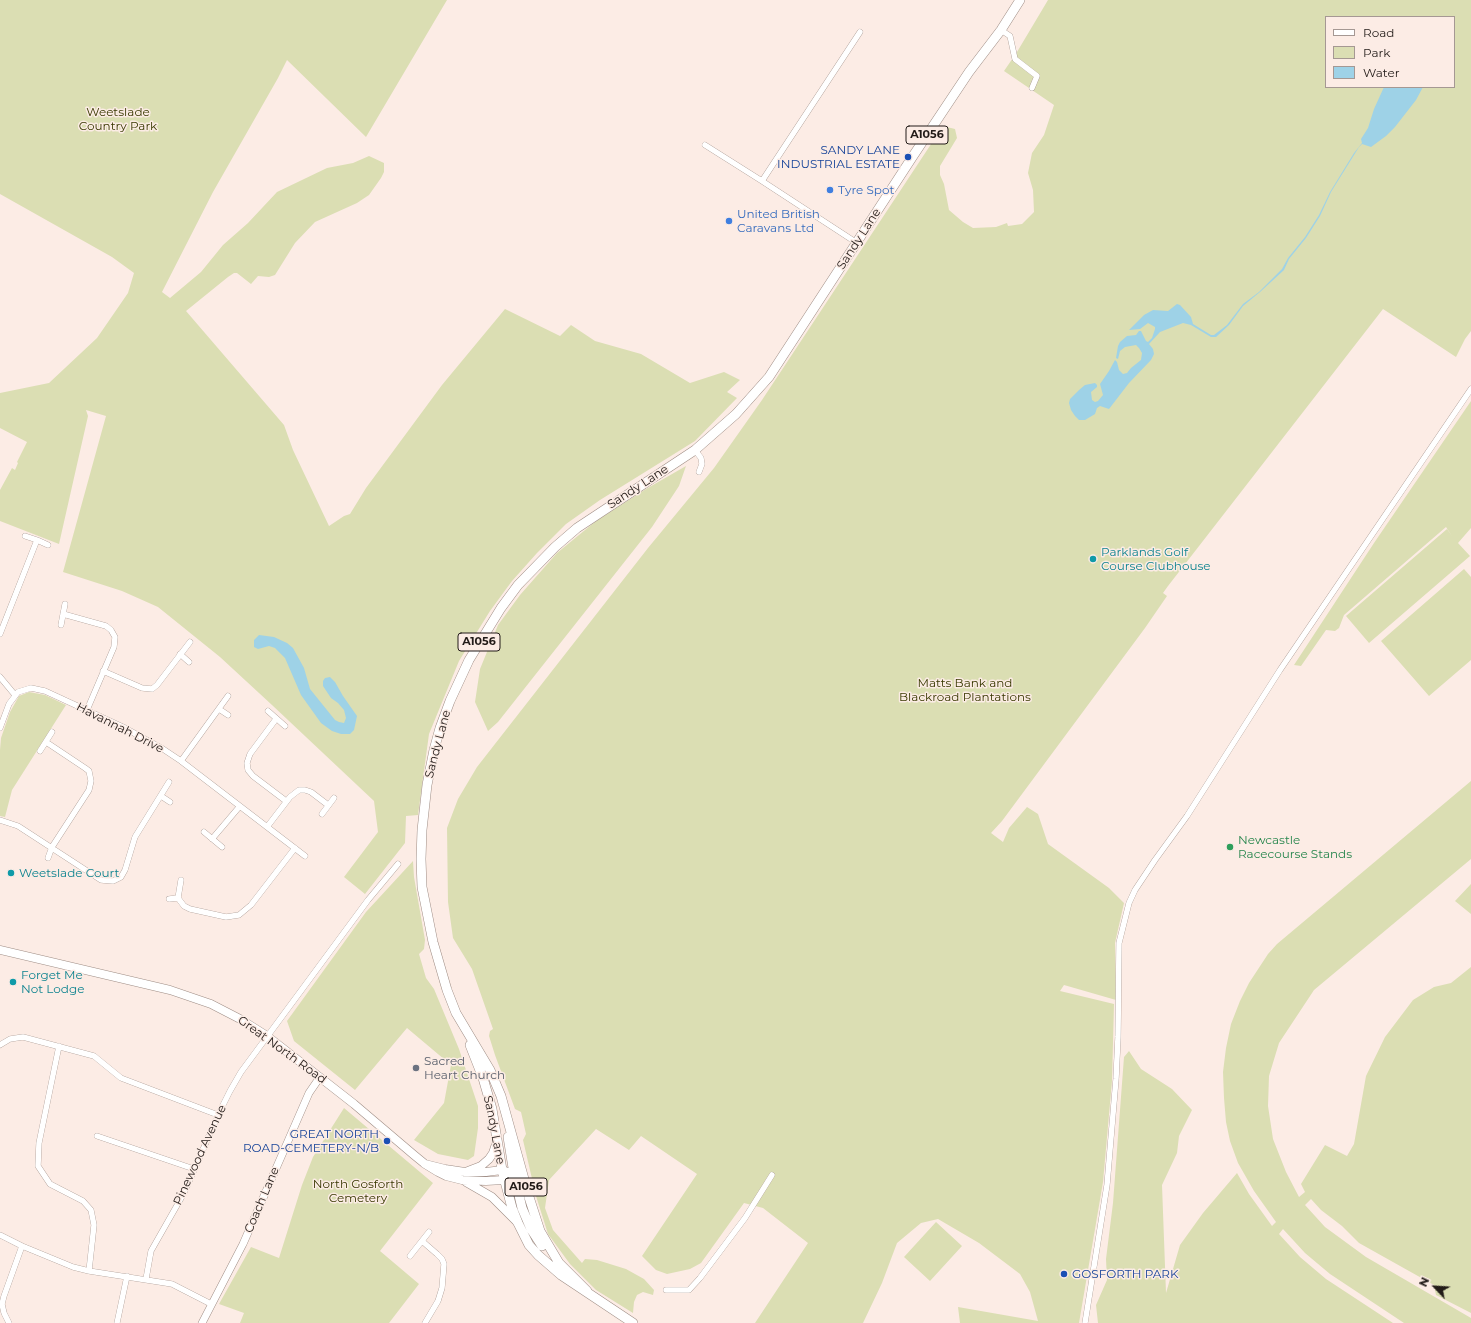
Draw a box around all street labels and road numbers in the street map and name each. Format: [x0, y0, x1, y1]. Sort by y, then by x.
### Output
road number: A1056 [906, 126, 948, 144]
street label: Sandy Lane [834, 206, 884, 272]
street label: Sandy Lane [605, 462, 671, 512]
road number: A1056 [458, 633, 500, 651]
street label: Havannah Drive [74, 700, 166, 756]
street label: Sandy Lane [422, 708, 454, 780]
street label: Great North Road [235, 1013, 329, 1087]
street label: Sandy Lane [480, 1094, 508, 1166]
street label: Pinewood Avenue [170, 1103, 230, 1207]
street label: Coach Lane [242, 1165, 282, 1235]
road number: A1056 [505, 1178, 547, 1196]

